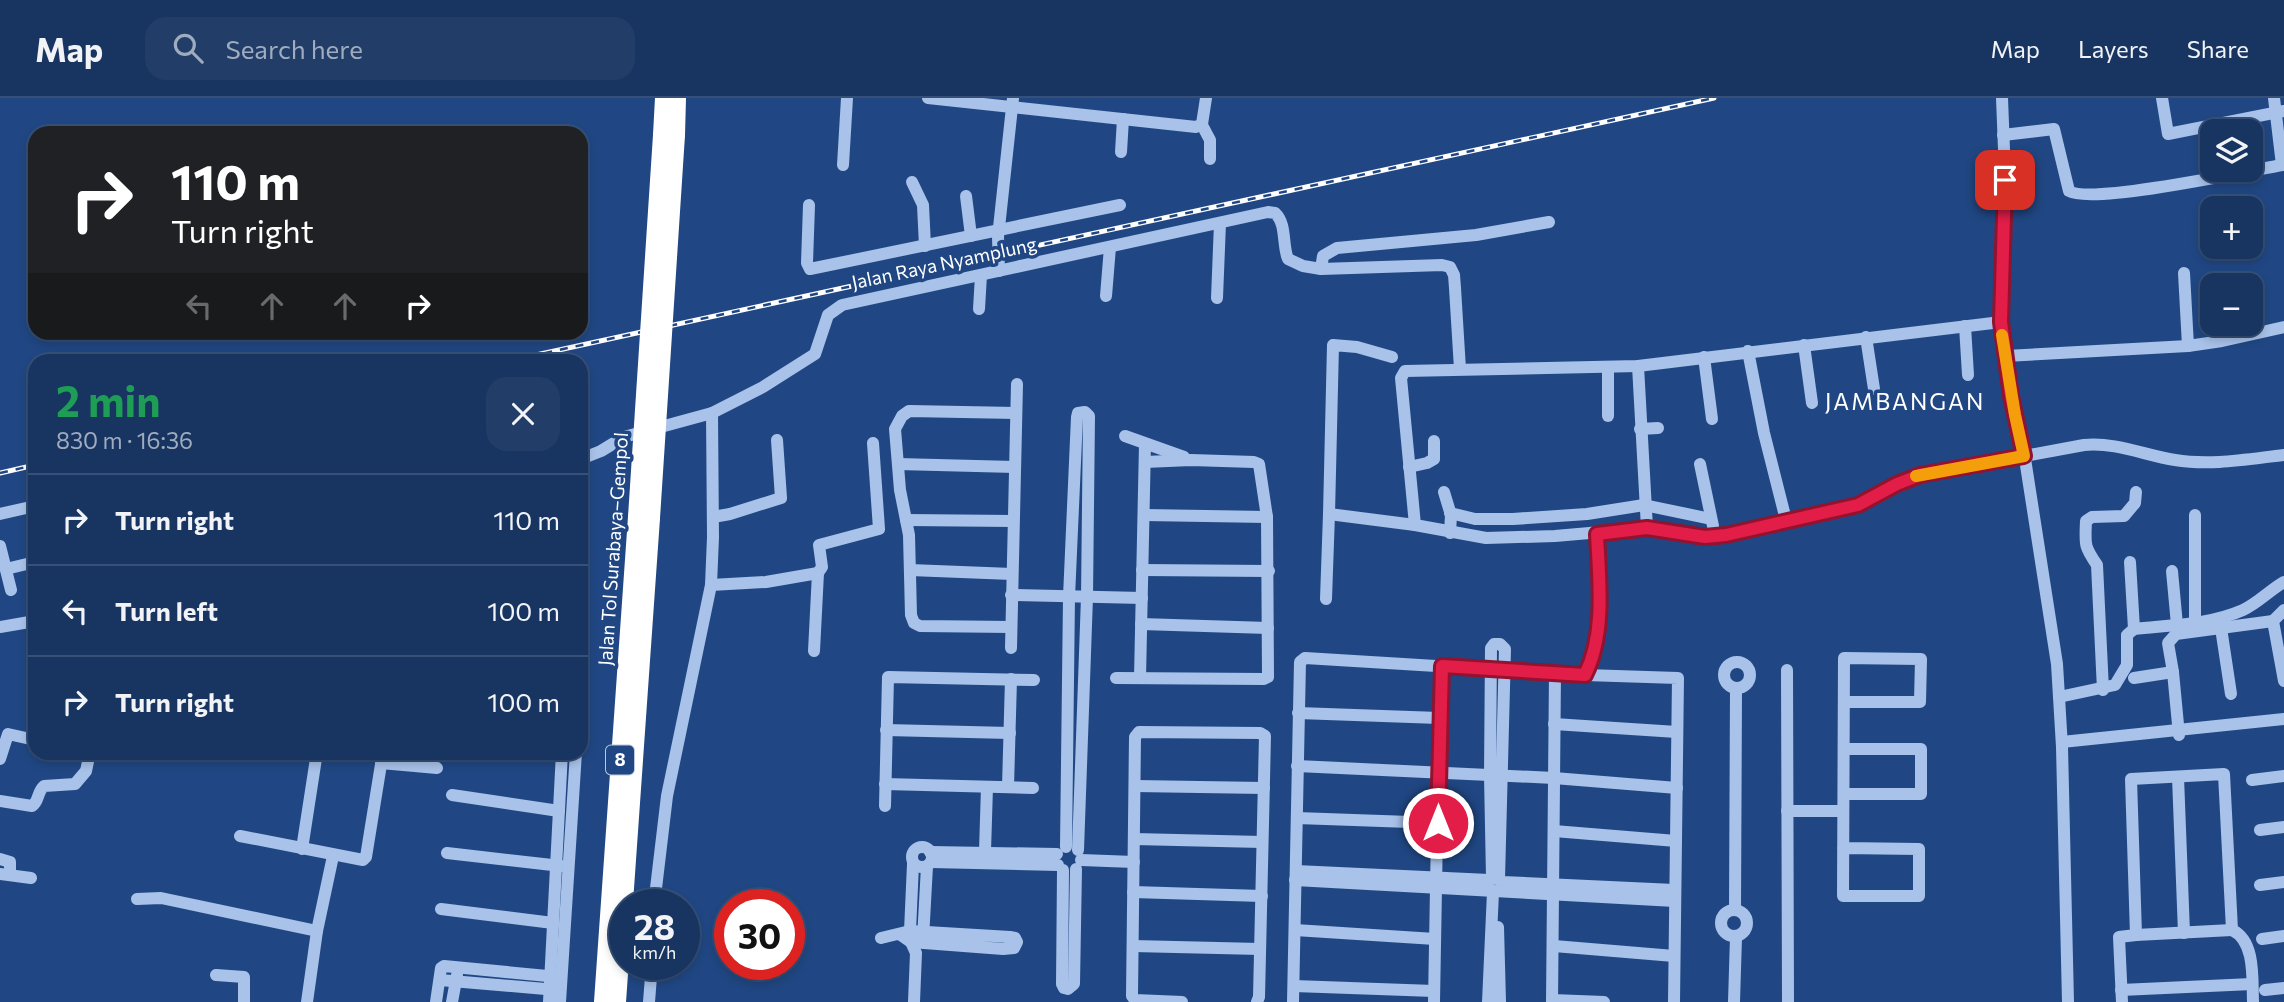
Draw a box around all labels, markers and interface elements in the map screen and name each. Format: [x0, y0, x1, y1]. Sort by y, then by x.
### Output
search box [145, 17, 635, 80]
text: Map [35, 28, 103, 69]
icon: search [169, 29, 207, 67]
text: Search here [225, 33, 363, 64]
text: Map [1991, 34, 2040, 63]
text: Layers [2078, 34, 2149, 63]
text: Share [2187, 34, 2249, 63]
map controls [2200, 119, 2263, 336]
button: layers [2200, 119, 2263, 182]
text: 110 m [171, 150, 300, 210]
pin [1975, 150, 2035, 210]
icon: right [56, 154, 147, 245]
icon: arrive [1986, 161, 2024, 199]
button: + [2200, 196, 2263, 259]
text: Turn right [171, 210, 314, 250]
street label: Jalan Raya Nyamplung [849, 232, 1039, 293]
button: − [2200, 273, 2263, 336]
icon: left [180, 287, 218, 325]
icon: ahead [253, 287, 291, 325]
icon: ahead [326, 287, 364, 325]
icon: right [399, 287, 437, 325]
text: 2 min [56, 374, 161, 426]
button: close [486, 377, 560, 451]
district label: JAMBANGAN [1825, 387, 1985, 415]
text: 830 m · 16:36 [56, 426, 193, 454]
street label: Jalan Tol Surabaya–Gempol [593, 431, 632, 667]
icon: right [56, 501, 94, 539]
text: Turn right [115, 504, 234, 535]
text: 110 m [493, 504, 560, 535]
icon: left [56, 592, 94, 630]
text: Turn left [115, 595, 218, 626]
text: 100 m [487, 595, 560, 626]
icon: right [56, 683, 94, 721]
text: Turn right [115, 686, 234, 717]
text: 100 m [487, 686, 560, 717]
road number: 8 [606, 746, 634, 774]
position arrow [1401, 786, 1475, 860]
speed limit sign: 30 [714, 889, 805, 980]
text: 28 [634, 904, 675, 947]
text: km/h [633, 941, 676, 963]

